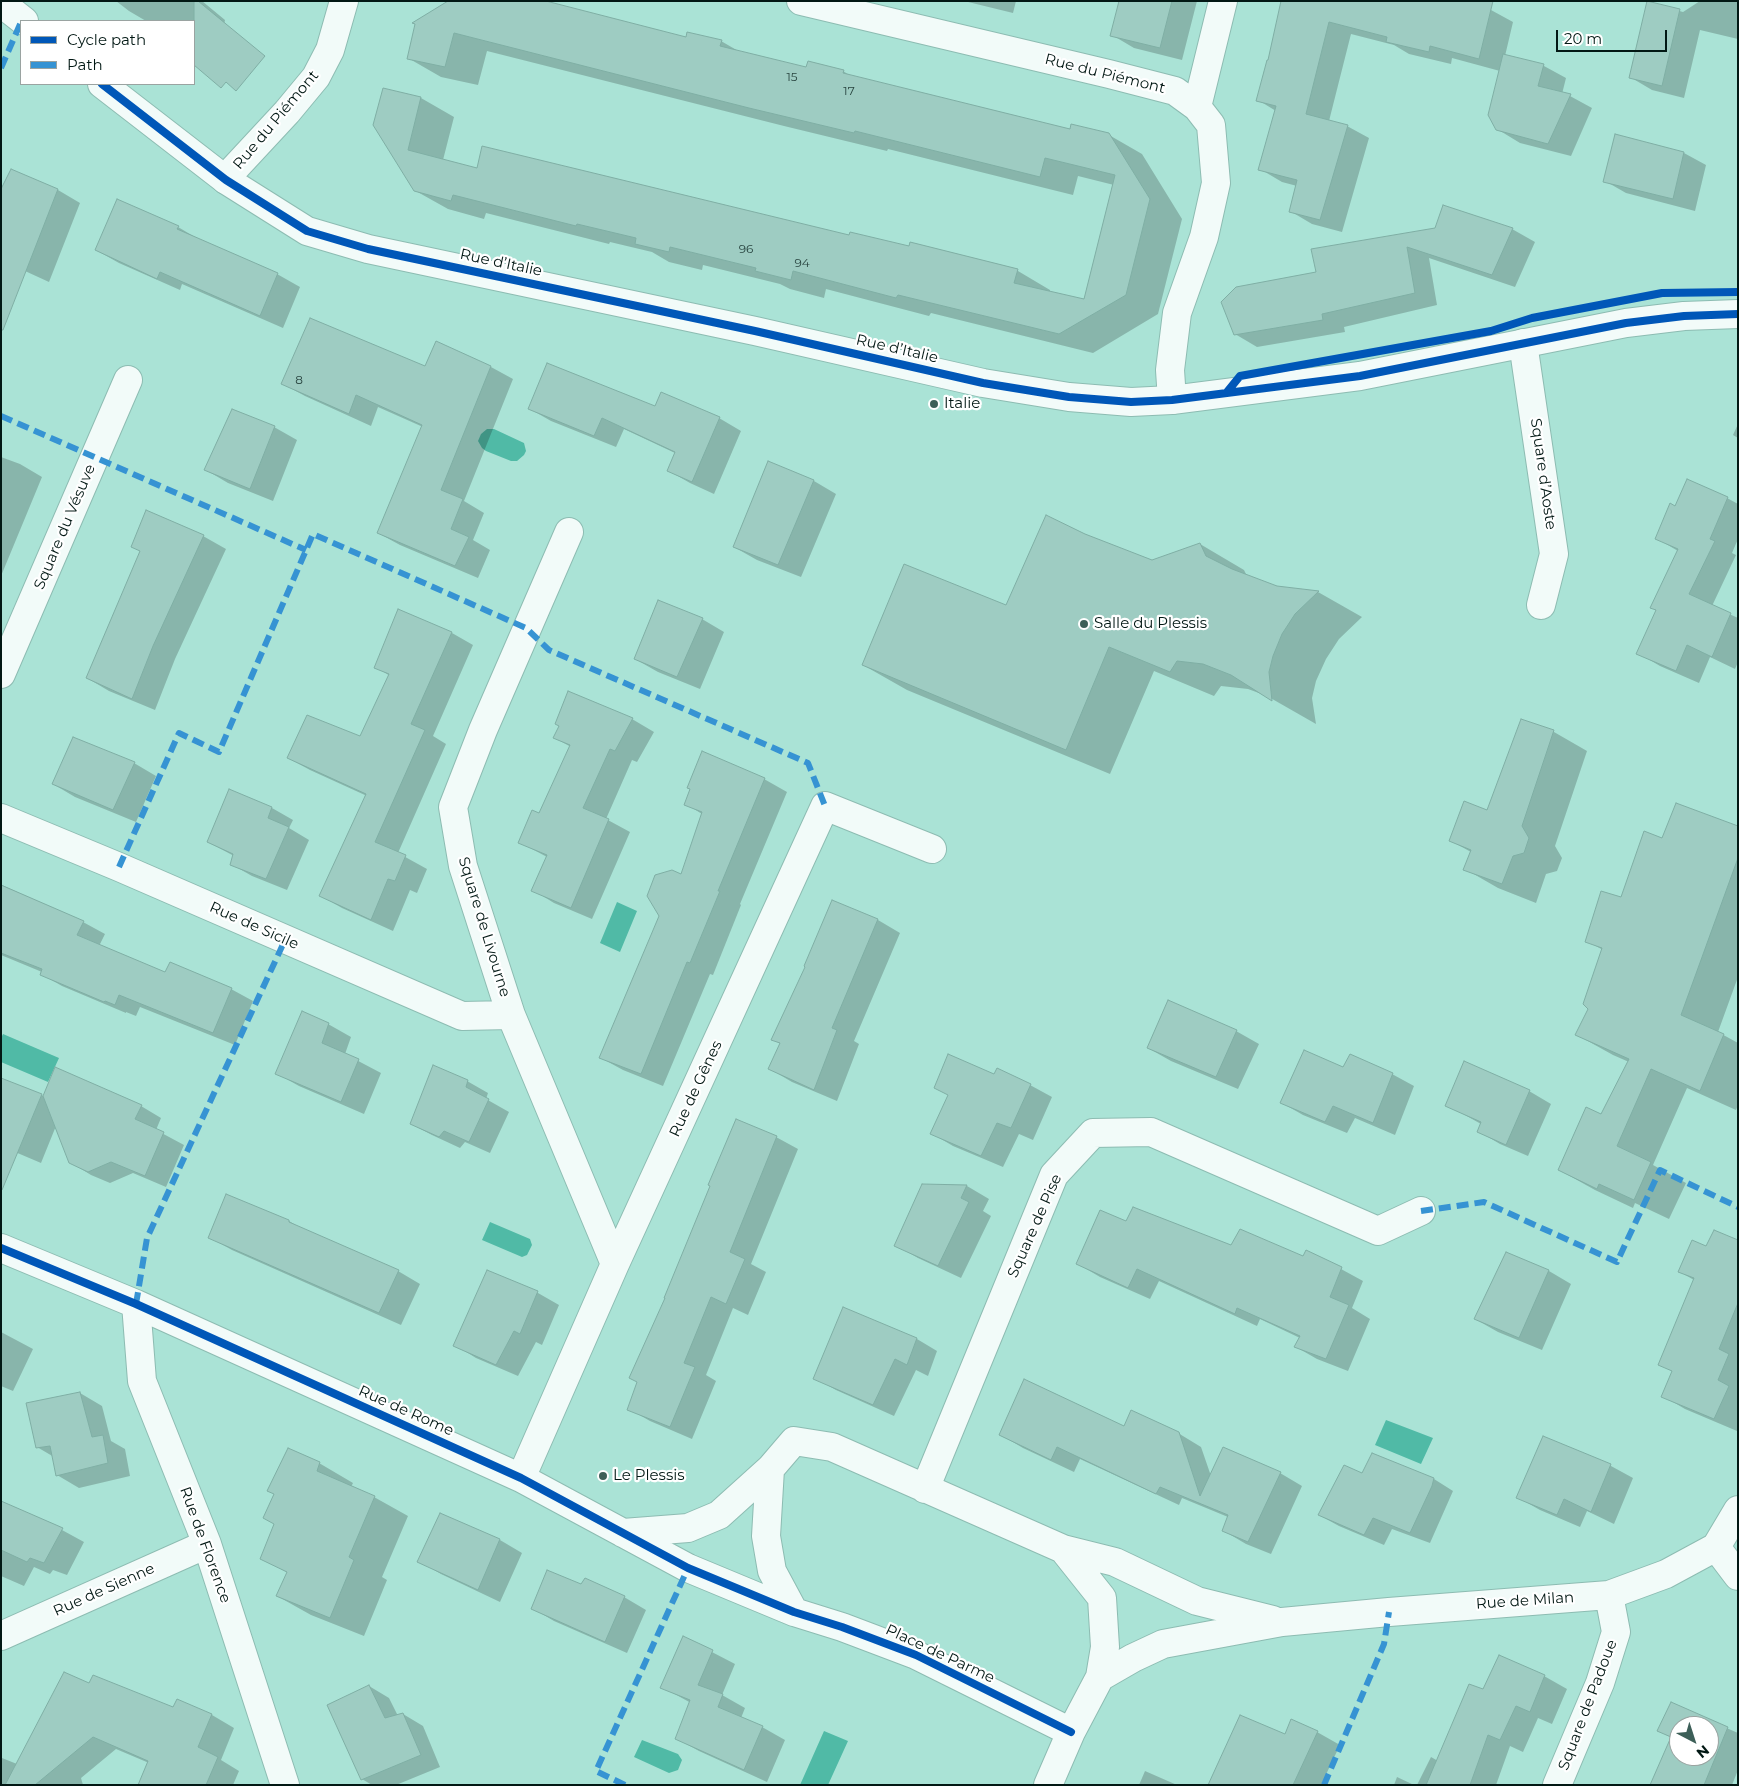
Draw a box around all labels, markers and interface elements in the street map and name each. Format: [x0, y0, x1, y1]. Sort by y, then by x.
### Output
legend [20, 20, 195, 85]
scale bar [1559, 20, 1670, 52]
text: 20 m [1564, 29, 1602, 48]
text: Cycle path [67, 30, 146, 49]
street label: Rue du Piémont [1043, 50, 1167, 98]
text: Path [67, 55, 103, 74]
street label: Rue du Piémont [229, 67, 323, 173]
house number: 15 [786, 70, 798, 84]
house number: 17 [843, 84, 855, 98]
house number: 96 [739, 242, 753, 256]
street label: Rue d’Italie [458, 246, 544, 280]
house number: 94 [794, 256, 810, 270]
street label: Rue d’Italie [854, 331, 940, 367]
house number: 8 [295, 373, 303, 387]
place label: Italie [944, 395, 980, 413]
marker: Italie [928, 398, 940, 410]
street label: Square d’Aoste [1526, 417, 1560, 531]
street label: Square du Vésuve [30, 462, 100, 592]
place label: Salle du Plessis [1094, 615, 1207, 633]
marker: Salle du Plessis [1078, 618, 1090, 630]
street label: Square de Livourne [454, 855, 514, 999]
street label: Rue de Sicile [207, 898, 301, 954]
street label: Rue de Gênes [666, 1038, 726, 1140]
street label: Square de Pise [1004, 1171, 1066, 1281]
street label: Rue de Rome [356, 1382, 456, 1440]
place label: Le Plessis [613, 1467, 685, 1485]
marker: Le Plessis [597, 1470, 609, 1482]
street label: Rue de Florence [176, 1484, 234, 1606]
street label: Rue de Sienne [51, 1560, 157, 1620]
street label: Rue de Milan [1475, 1589, 1575, 1613]
street label: Place de Parme [883, 1621, 997, 1687]
street label: Square de Padoue [1555, 1637, 1621, 1773]
north arrow [1669, 1716, 1719, 1766]
text: N [1693, 1741, 1713, 1762]

